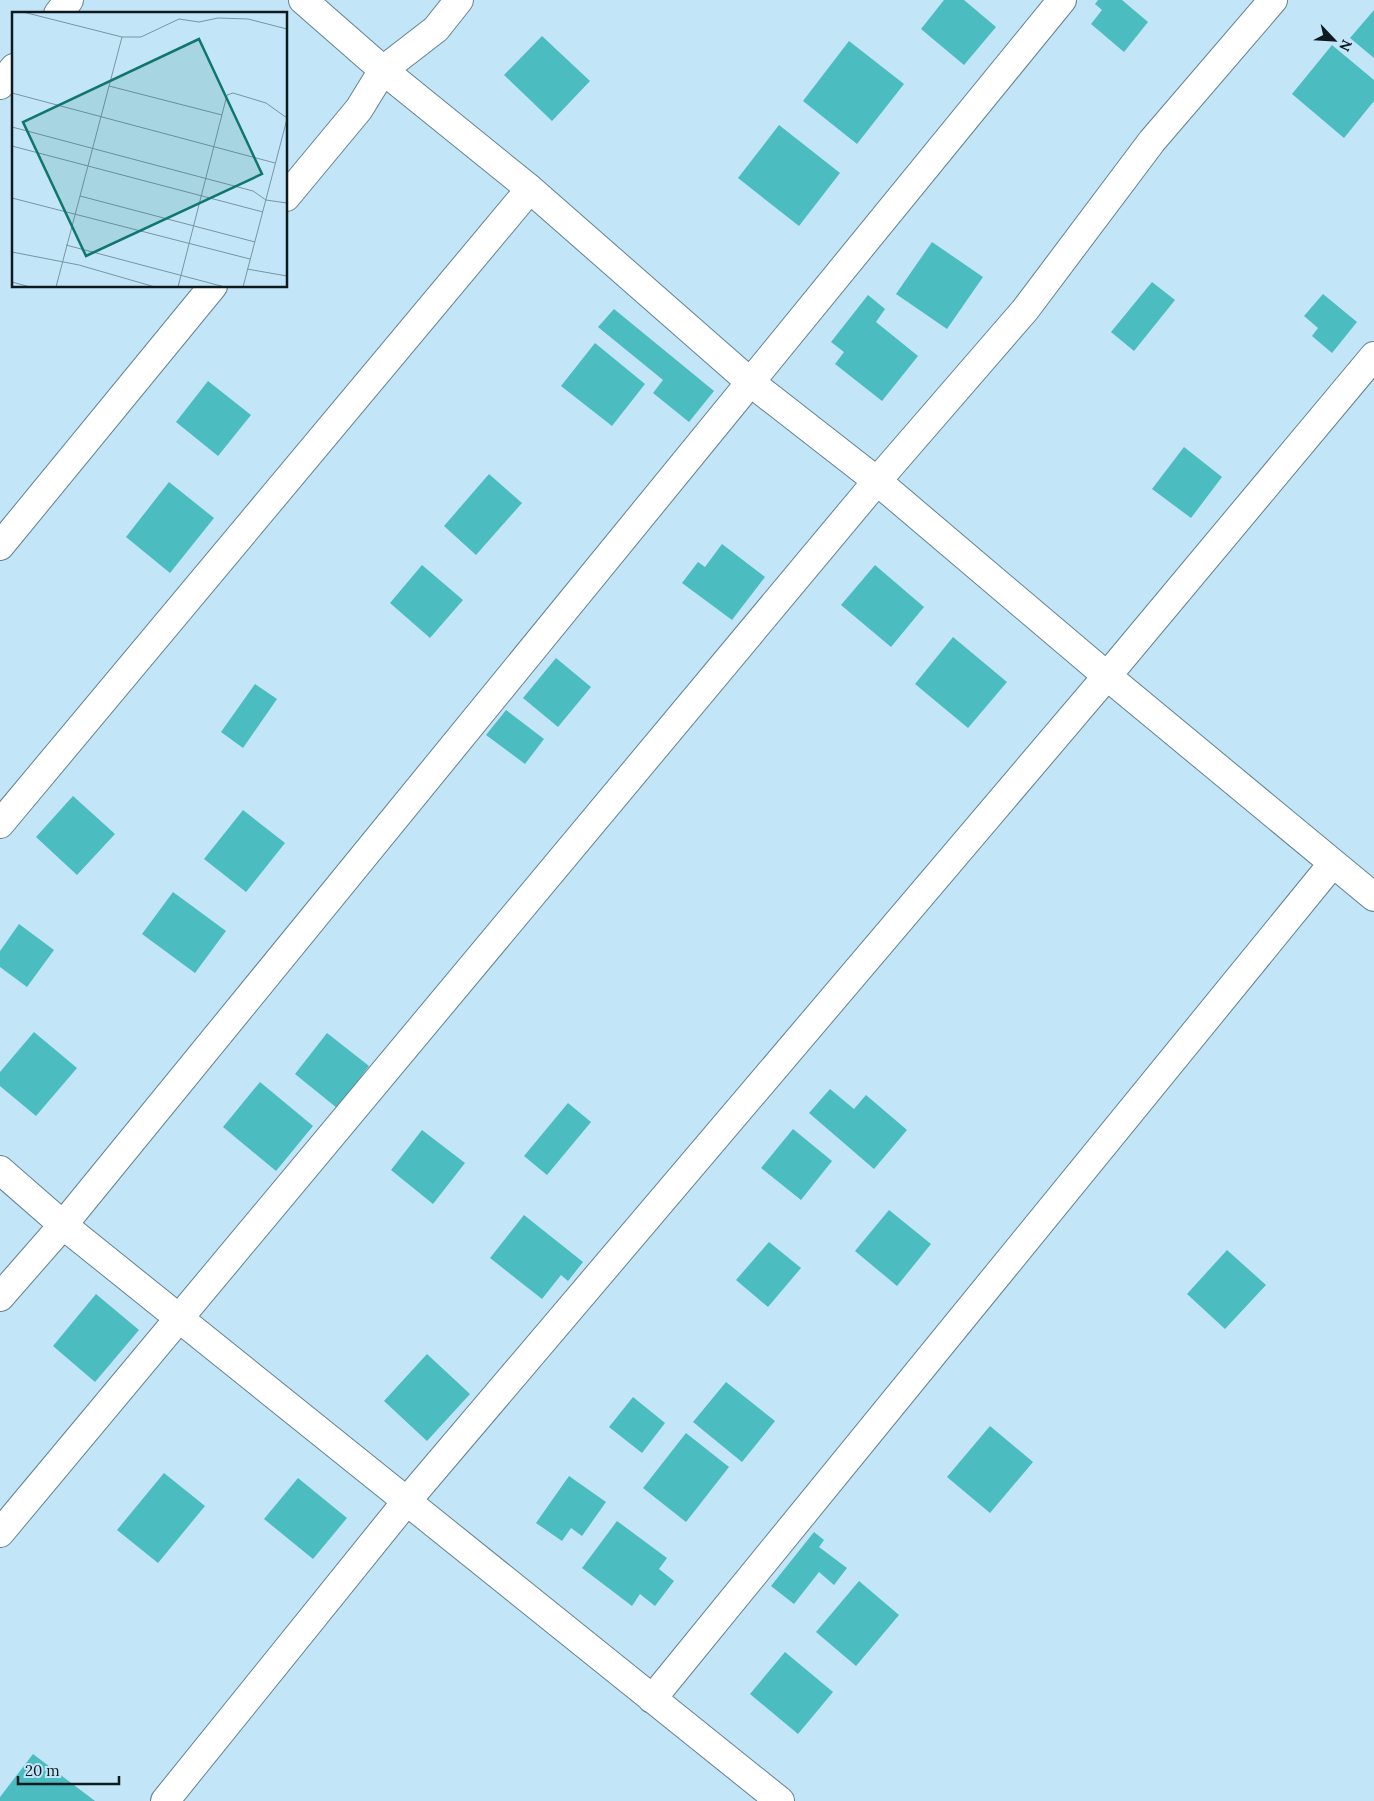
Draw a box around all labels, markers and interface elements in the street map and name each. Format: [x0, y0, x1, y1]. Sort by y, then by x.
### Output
inset map [12, 12, 288, 288]
north arrow [1309, 15, 1359, 65]
text: N [1335, 37, 1356, 54]
scale bar [18, 1754, 119, 1786]
text: 20 m [25, 1761, 60, 1780]

